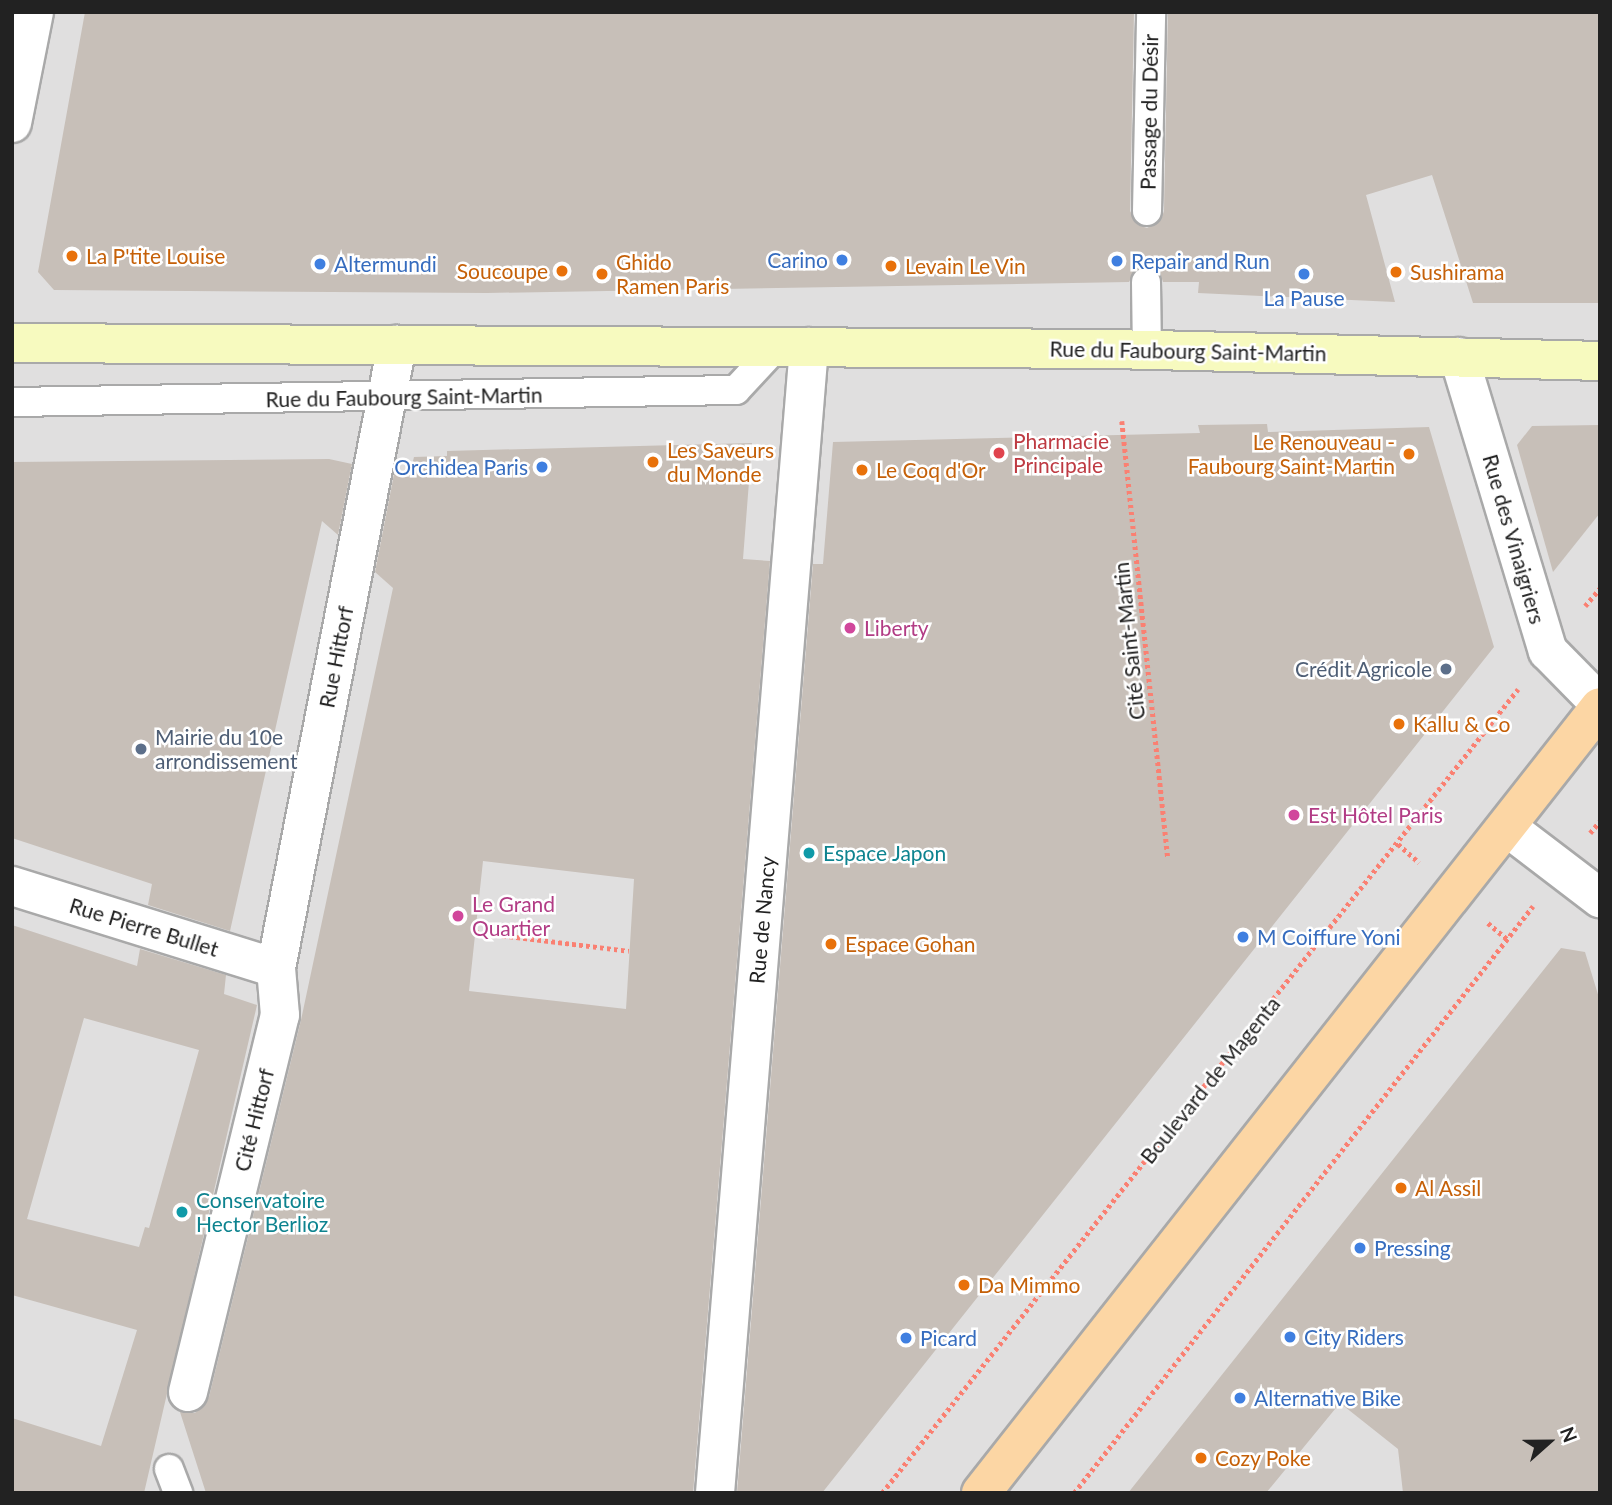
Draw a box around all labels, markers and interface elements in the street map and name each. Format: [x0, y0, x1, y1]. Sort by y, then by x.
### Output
street label: Passage du Désir [1135, 34, 1163, 190]
place label: La P'tite Louise [86, 243, 225, 269]
place label: Carino [767, 247, 828, 273]
marker: La P'tite Louise [64, 248, 80, 264]
place label: Repair and Run [1131, 248, 1270, 274]
place label: Ghido Ramen Paris [616, 249, 729, 299]
place label: Altermundi [334, 251, 437, 277]
marker: Carino [834, 252, 850, 268]
place label: Levain Le Vin [905, 253, 1027, 279]
marker: Repair and Run [1109, 253, 1125, 269]
marker: Altermundi [312, 256, 328, 272]
place label: Soucoupe [457, 258, 548, 284]
marker: Levain Le Vin [883, 258, 899, 274]
place label: Sushirama [1410, 259, 1504, 285]
marker: Soucoupe [554, 263, 570, 279]
marker: Sushirama [1388, 264, 1404, 280]
marker: Ghido Ramen Paris [594, 266, 610, 282]
marker: La Pause [1296, 266, 1312, 282]
place label: La Pause [1263, 285, 1345, 311]
street label: Rue du Faubourg Saint-Martin [1049, 336, 1327, 366]
street label: Rue du Faubourg Saint-Martin [265, 382, 543, 412]
place label: Pharmacie Principale [1013, 428, 1109, 478]
place label: Le Renouveau - Faubourg Saint-Martin [1188, 429, 1395, 479]
place label: Les Saveurs du Monde [667, 437, 774, 487]
marker: Pharmacie Principale [991, 445, 1007, 461]
marker: Le Renouveau - Faubourg Saint-Martin [1401, 446, 1417, 462]
street label: Rue des Vinaigriers [1478, 451, 1550, 627]
place label: Orchidea Paris [394, 454, 528, 480]
marker: Les Saveurs du Monde [645, 454, 661, 470]
place label: Le Coq d'Or [876, 457, 986, 483]
marker: Orchidea Paris [534, 459, 550, 475]
marker: Le Coq d'Or [854, 462, 870, 478]
street label: Cité Saint-Martin [1108, 561, 1150, 721]
street label: Rue Hittorf [314, 604, 358, 710]
place label: Liberty [864, 615, 929, 641]
marker: Liberty [842, 620, 858, 636]
place label: Crédit Agricole [1294, 656, 1432, 682]
marker: Crédit Agricole [1438, 661, 1454, 677]
place label: Kallu & Co [1413, 711, 1510, 737]
marker: Kallu & Co [1391, 716, 1407, 732]
place label: Mairie du 10e arrondissement [155, 724, 297, 774]
marker: Mairie du 10e arrondissement [133, 741, 149, 757]
place label: Est Hôtel Paris [1308, 802, 1443, 828]
marker: Est Hôtel Paris [1286, 807, 1302, 823]
place label: Espace Japon [823, 840, 947, 866]
marker: Espace Japon [801, 845, 817, 861]
street label: Rue de Nancy [744, 855, 780, 985]
place label: Le Grand Quartier [472, 891, 555, 941]
street label: Rue Pierre Bullet [66, 892, 222, 962]
marker: Le Grand Quartier [450, 908, 466, 924]
place label: M Coiffure Yoni [1257, 924, 1401, 950]
marker: M Coiffure Yoni [1235, 929, 1251, 945]
place label: Espace Gohan [845, 931, 976, 957]
marker: Espace Gohan [823, 936, 839, 952]
street label: Boulevard de Magenta [1135, 991, 1285, 1169]
street label: Cité Hittorf [229, 1066, 279, 1174]
place label: Al Assil [1415, 1175, 1482, 1201]
marker: Al Assil [1393, 1180, 1409, 1196]
place label: Conservatoire Hector Berlioz [196, 1187, 329, 1237]
marker: Conservatoire Hector Berlioz [174, 1204, 190, 1220]
place label: Pressing [1374, 1235, 1451, 1261]
marker: Pressing [1352, 1240, 1368, 1256]
place label: Da Mimmo [978, 1272, 1080, 1298]
marker: Da Mimmo [956, 1277, 972, 1293]
place label: City Riders [1304, 1324, 1404, 1350]
place label: Picard [920, 1325, 977, 1351]
marker: City Riders [1282, 1329, 1298, 1345]
marker: Picard [898, 1330, 914, 1346]
place label: Alternative Bike [1254, 1385, 1401, 1411]
marker: Alternative Bike [1232, 1390, 1248, 1406]
north arrow [1514, 1407, 1584, 1477]
text: N [1556, 1423, 1582, 1445]
place label: Cozy Poke [1215, 1445, 1311, 1471]
marker: Cozy Poke [1193, 1450, 1209, 1466]

